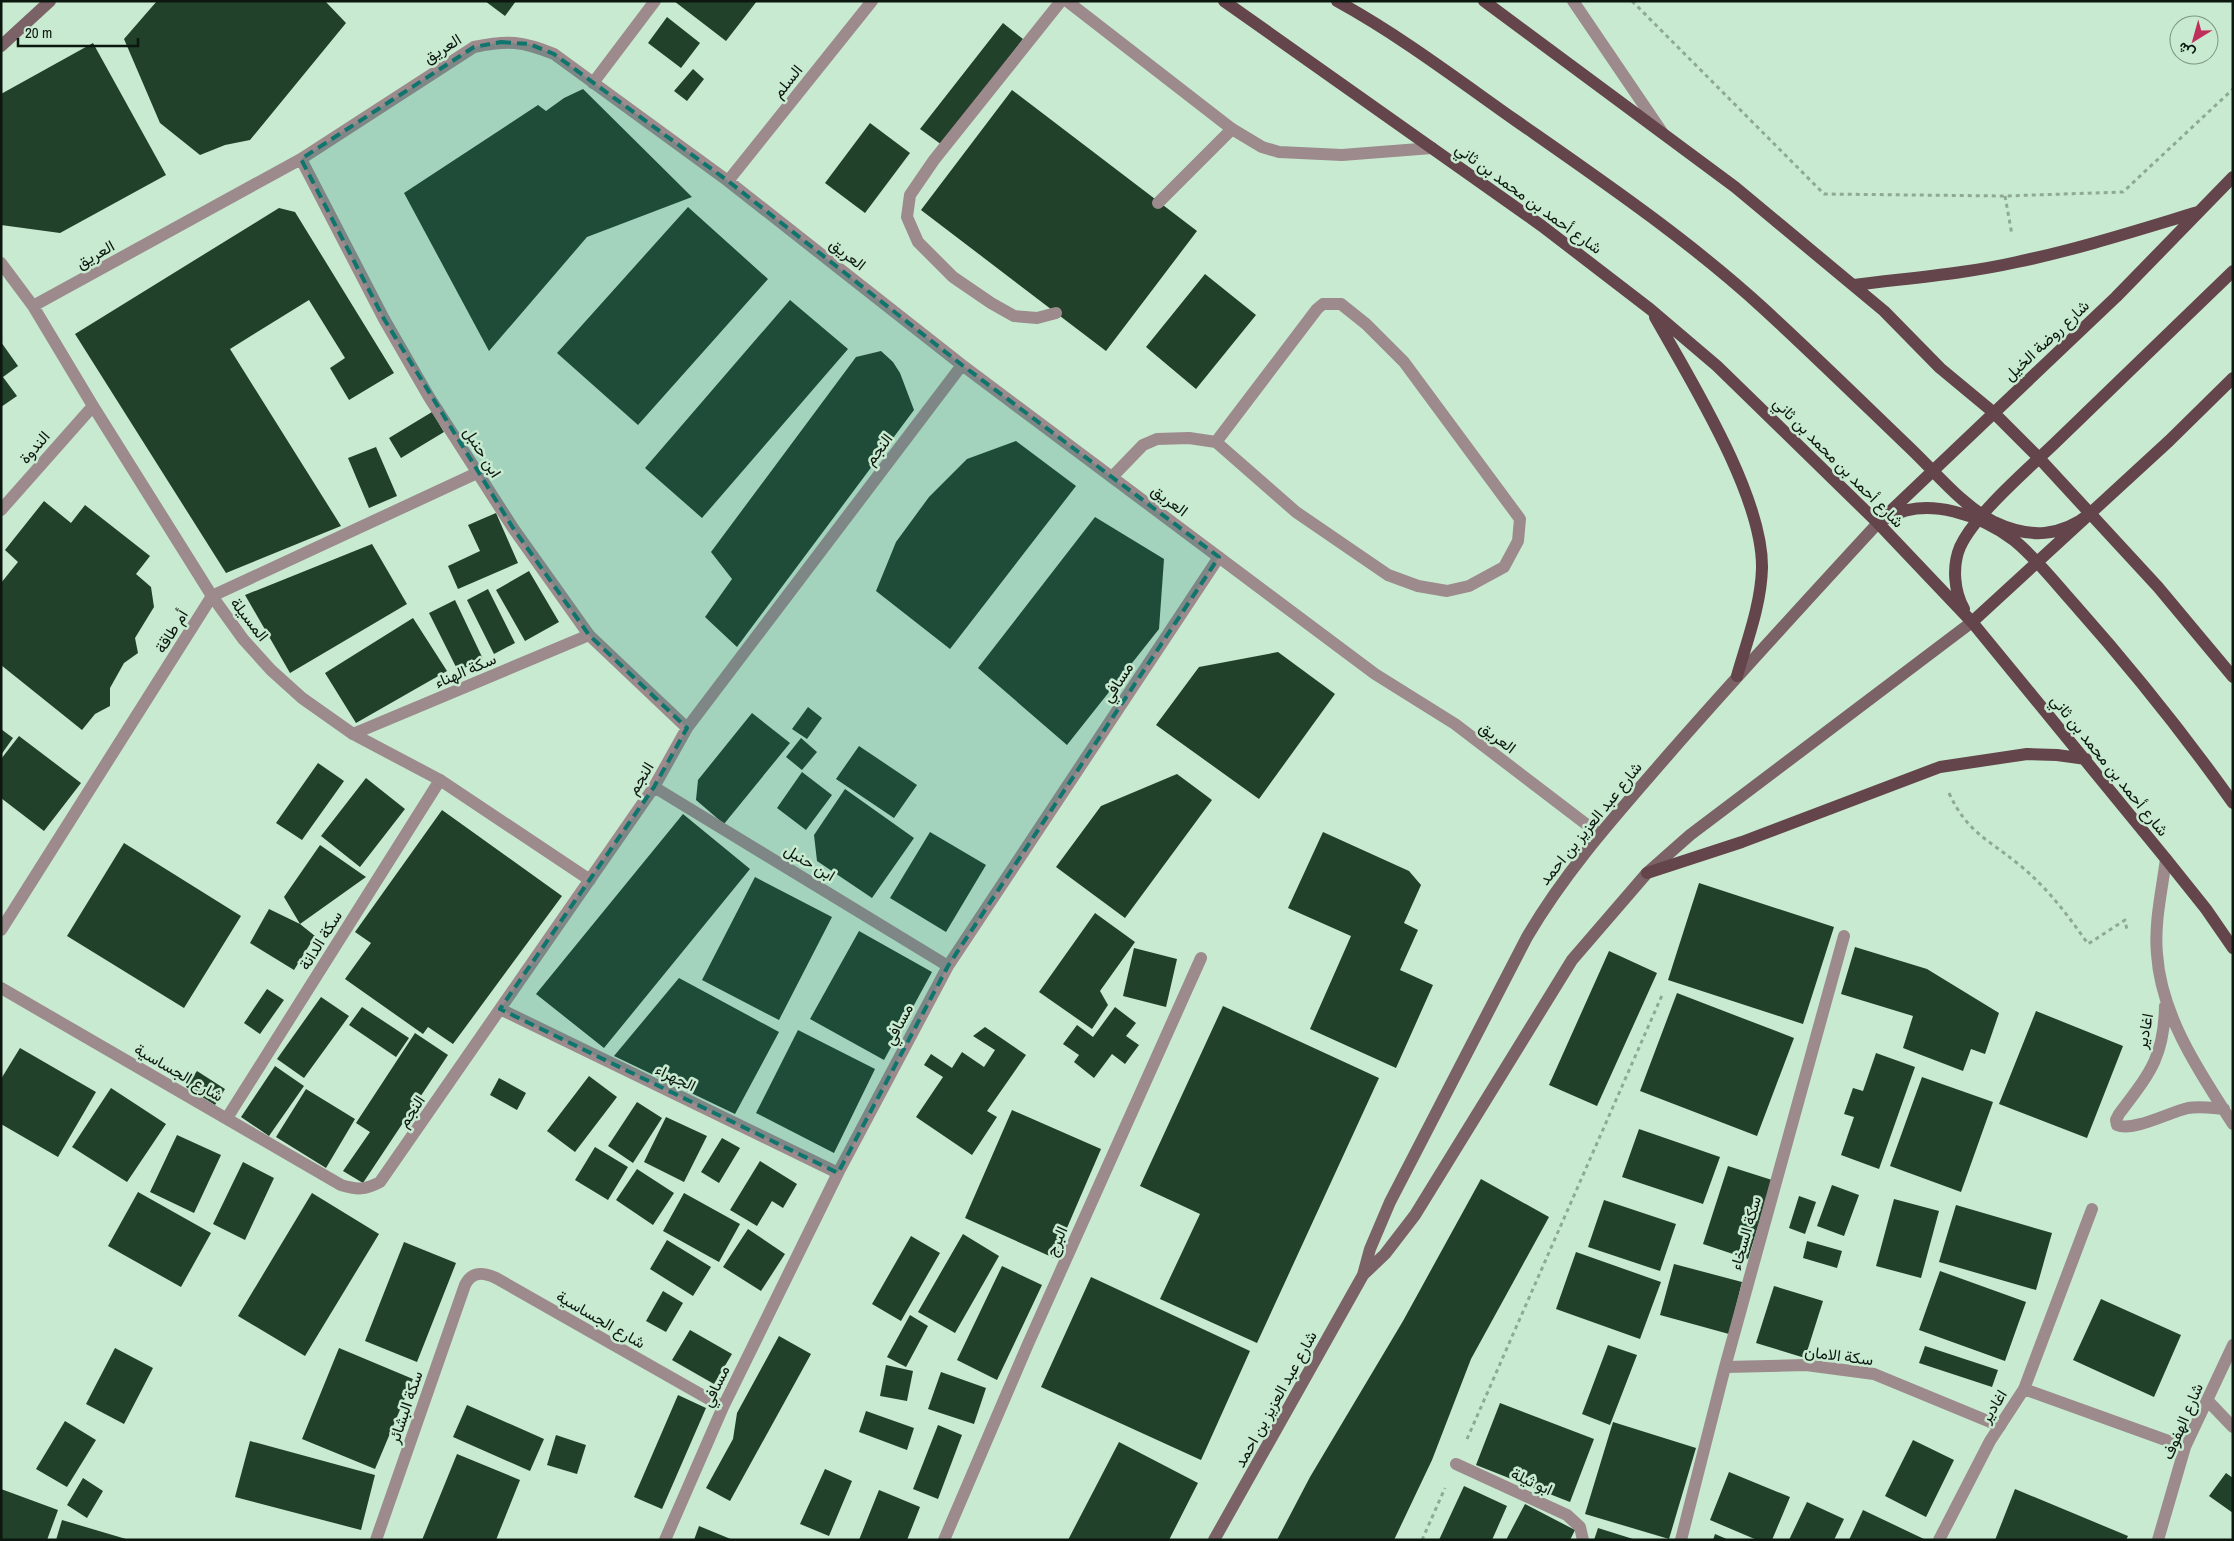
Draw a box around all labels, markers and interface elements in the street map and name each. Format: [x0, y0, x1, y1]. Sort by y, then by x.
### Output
scale bar [18, 15, 138, 47]
north arrow [2169, 15, 2219, 65]
text: 20 m [25, 22, 52, 43]
street label: العريق [419, 28, 465, 68]
text: ش [2174, 38, 2198, 63]
street label: السلم [767, 60, 807, 102]
street label: شارع أحمد بن محمد بن ثاني [1449, 137, 1607, 261]
street label: العريق [825, 233, 871, 275]
street label: العريق [72, 234, 118, 274]
street label: شارع روضة الخيل [1998, 295, 2094, 386]
street label: شارع أحمد بن محمد بن ثاني [1767, 392, 1909, 534]
street label: ابن حنبل [459, 422, 507, 482]
street label: الندوة [14, 426, 54, 468]
street label: النجم [859, 428, 897, 470]
street label: العريق [1147, 479, 1193, 521]
street label: المسيلة [226, 592, 274, 646]
street label: أم طاقة [149, 605, 193, 657]
street label: سكة الهناء [431, 647, 499, 693]
street label: مسافي [1096, 658, 1141, 708]
street label: شارع أحمد بن محمد بن ثاني [2044, 689, 2174, 842]
street label: العريق [1475, 716, 1521, 758]
street label: النجم [621, 757, 659, 799]
street label: شارع عبد العزيز بن احمد [1533, 757, 1647, 890]
street label: ابن حنبل [780, 838, 840, 886]
street label: سكة الدانة [293, 906, 347, 974]
street label: مسافي [878, 999, 921, 1050]
street label: اغادير [2130, 1011, 2158, 1052]
street label: شارع الجساسية [130, 1038, 228, 1107]
street label: الجهراء [652, 1058, 700, 1096]
street label: النجم [392, 1090, 430, 1132]
street label: سكة السخاء [1724, 1193, 1766, 1273]
street label: البرج [1040, 1222, 1073, 1260]
street label: شارع الجساسية [552, 1285, 650, 1354]
street label: شارع عبد العزيز بن احمد [1228, 1327, 1323, 1472]
street label: سكة الامان [1803, 1340, 1875, 1370]
street label: مسافي [695, 1361, 737, 1412]
street label: سكة البشائر [382, 1368, 428, 1447]
street label: شارع الهفوف [2156, 1379, 2209, 1463]
street label: اغادير [1974, 1385, 2012, 1428]
street label: ابو ثيلة [1508, 1462, 1556, 1500]

